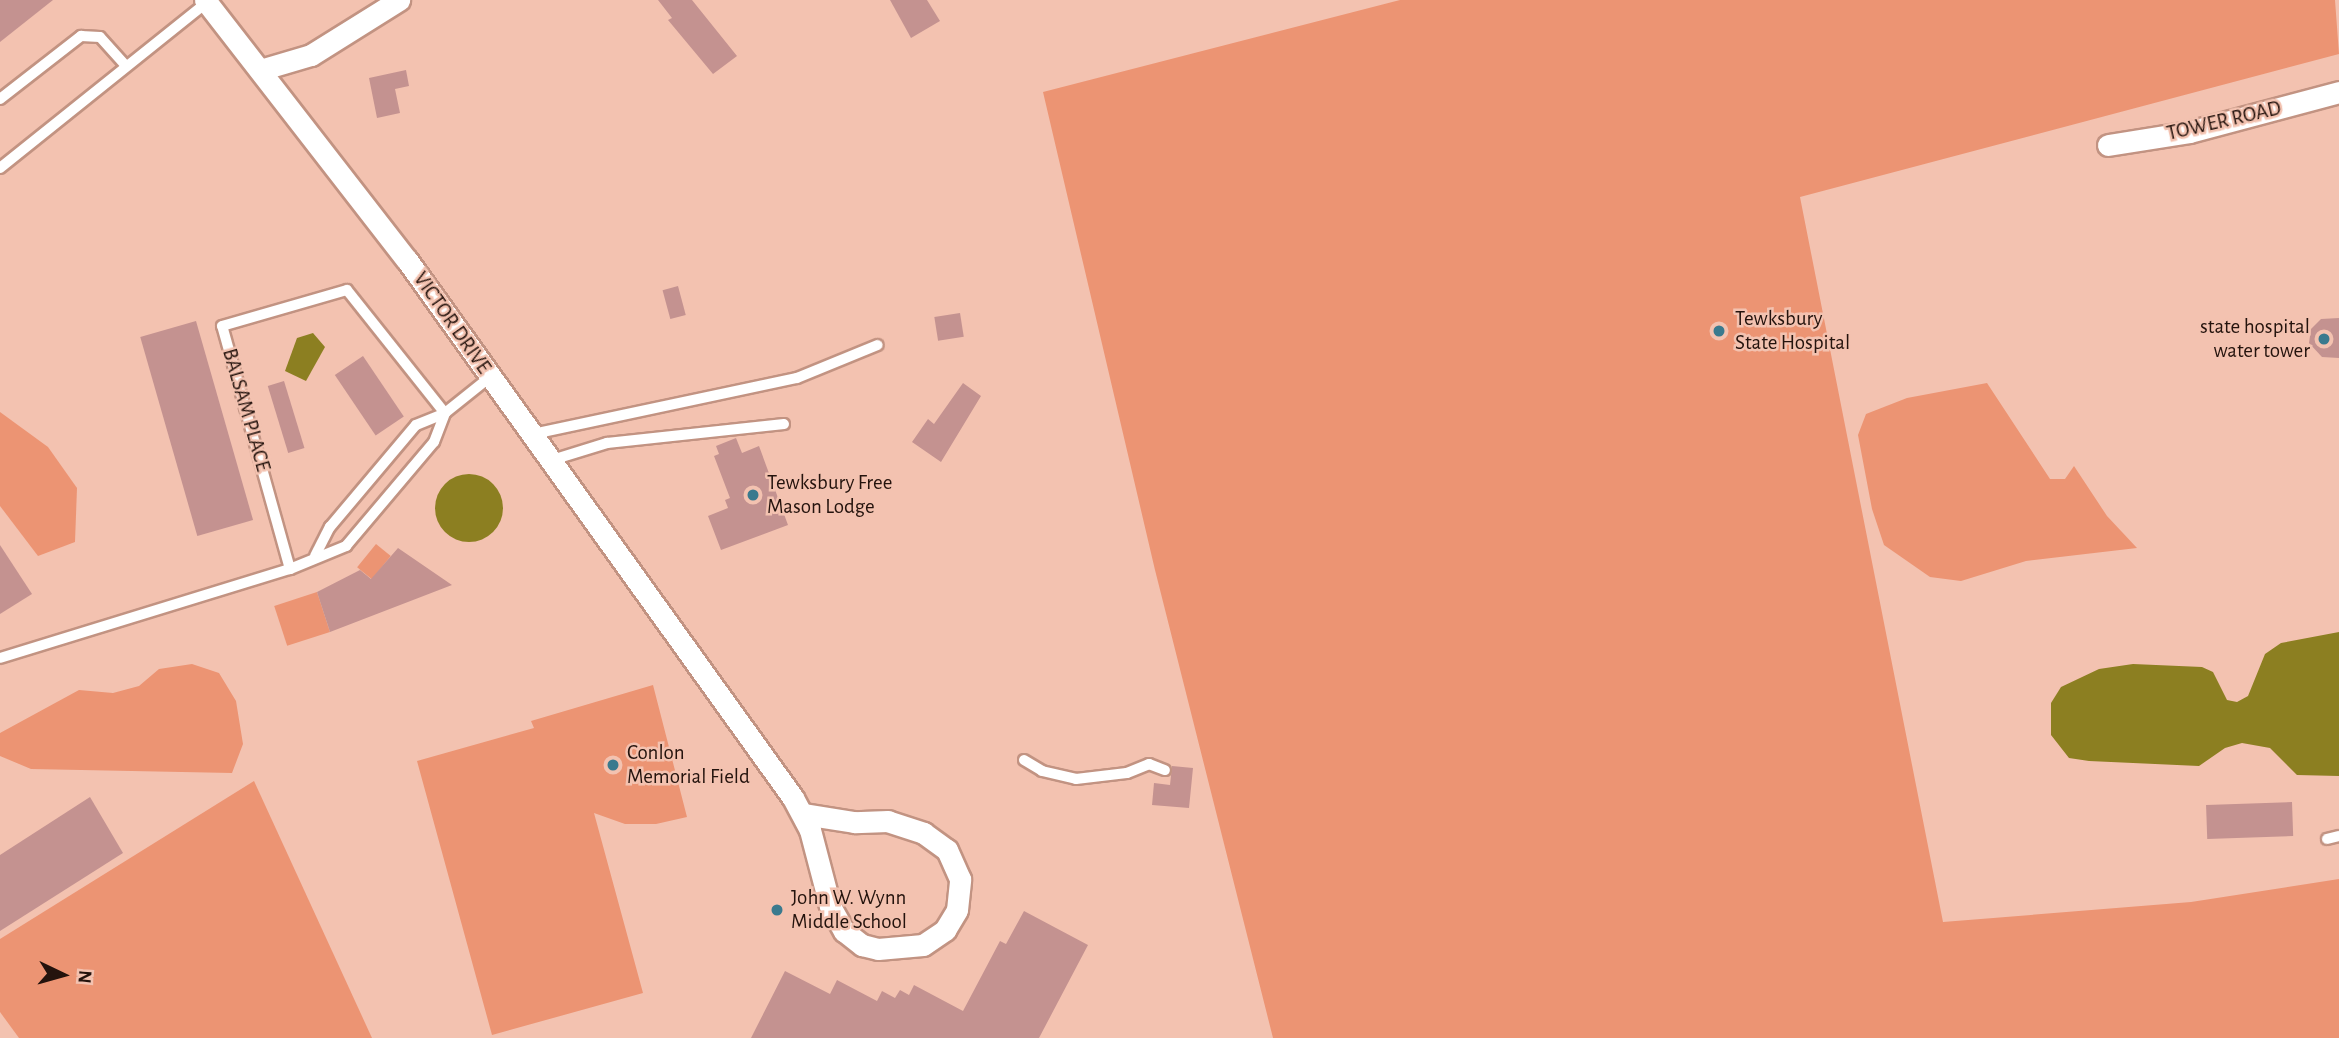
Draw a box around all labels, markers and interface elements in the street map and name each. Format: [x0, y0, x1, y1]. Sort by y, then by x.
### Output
street label: TOWER ROAD [2164, 96, 2284, 146]
street label: VICTOR DRIVE [408, 267, 496, 379]
place label: Tewksbury State Hospital [1735, 306, 1850, 356]
place label: state hospital water tower [2200, 314, 2310, 364]
marker: Tewksbury State Hospital [1709, 321, 1729, 341]
marker: state hospital water tower [2316, 331, 2332, 347]
street label: BALSAM PLACE [216, 346, 276, 474]
place label: Tewksbury Free Mason Lodge [767, 470, 892, 520]
marker: Tewksbury Free Mason Lodge [745, 487, 761, 503]
place label: Conlon Memorial Field [627, 740, 750, 790]
marker: Conlon Memorial Field [605, 757, 621, 773]
place label: John W. Wynn Middle School [791, 885, 907, 935]
marker: John W. Wynn Middle School [769, 902, 785, 918]
north arrow [28, 940, 98, 1010]
text: N [74, 969, 94, 984]

